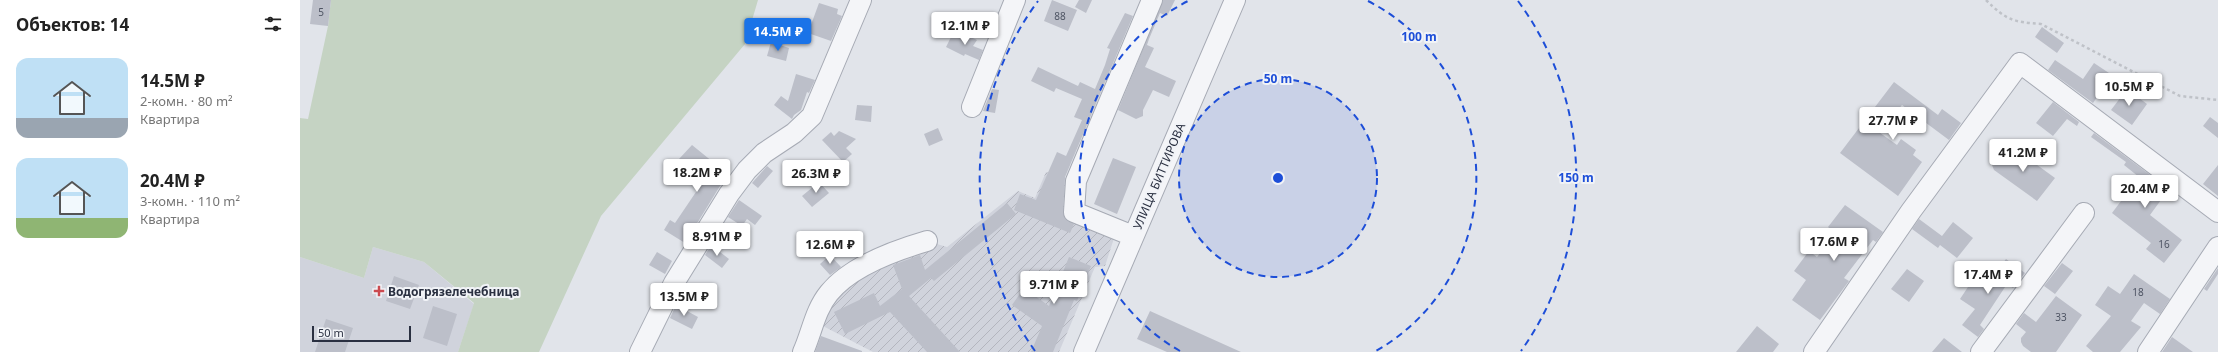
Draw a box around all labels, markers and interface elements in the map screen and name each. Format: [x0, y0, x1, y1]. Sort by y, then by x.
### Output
house number: 5 [318, 5, 324, 19]
house number: 88 [1054, 9, 1066, 23]
pin: 12.1M ₽ [928, 12, 1002, 46]
text: Объектов: 14 [16, 13, 129, 36]
icon: filters [262, 13, 284, 35]
text: 12.1M ₽ [940, 16, 990, 34]
pin: 14.5M ₽ [741, 18, 815, 52]
text: 14.5M ₽ [753, 22, 803, 40]
text: 100 m [1401, 28, 1437, 45]
text: 14.5M ₽ [140, 69, 205, 92]
text: 50 m [1264, 70, 1292, 87]
pin: 10.5M ₽ [2092, 73, 2166, 107]
icon: home [48, 74, 96, 122]
text: 10.5M ₽ [2104, 77, 2154, 95]
text: 2-комн. · 80 m² [140, 92, 233, 110]
pin: 27.7M ₽ [1856, 107, 1930, 141]
text: Квартира [140, 110, 200, 128]
text: 27.7M ₽ [1868, 111, 1918, 129]
street label: УЛИЦА БИТТИРОВА [1129, 120, 1189, 232]
pin: 41.2M ₽ [1986, 139, 2060, 173]
text: 41.2M ₽ [1998, 143, 2048, 161]
pin: 18.2M ₽ [660, 159, 734, 193]
pin: 26.3M ₽ [779, 160, 853, 194]
text: 18.2M ₽ [672, 163, 722, 181]
text: 26.3M ₽ [791, 164, 841, 182]
text: 20.4M ₽ [140, 169, 205, 192]
text: 150 m [1558, 169, 1594, 186]
centre of rings [1271, 171, 1285, 185]
icon: home [48, 174, 96, 222]
pin: 20.4M ₽ [2108, 175, 2182, 209]
text: 20.4M ₽ [2120, 179, 2170, 197]
text: 3-комн. · 110 m² [140, 192, 240, 210]
text: Квартира [140, 210, 200, 228]
pin: 8.91M ₽ [680, 223, 754, 257]
text: 8.91M ₽ [692, 227, 742, 245]
pin: 17.6M ₽ [1797, 228, 1871, 262]
pin: 12.6M ₽ [793, 231, 867, 265]
text: 17.6M ₽ [1809, 232, 1859, 250]
text: 12.6M ₽ [805, 235, 855, 253]
house number: 16 [2158, 237, 2170, 251]
pin: 17.4M ₽ [1951, 261, 2025, 295]
text: 17.4M ₽ [1963, 265, 2013, 283]
pin: 9.71M ₽ [1017, 271, 1091, 305]
text: 9.71M ₽ [1029, 275, 1079, 293]
place label: Водогрязелечебница [388, 283, 519, 300]
pin: 13.5M ₽ [647, 283, 721, 317]
marker: Водогрязелечебница [373, 285, 385, 297]
house number: 18 [2132, 285, 2144, 299]
text: 13.5M ₽ [659, 287, 709, 305]
house number: 33 [2055, 310, 2067, 324]
scale bar [312, 324, 411, 343]
text: 50 m [318, 325, 344, 340]

